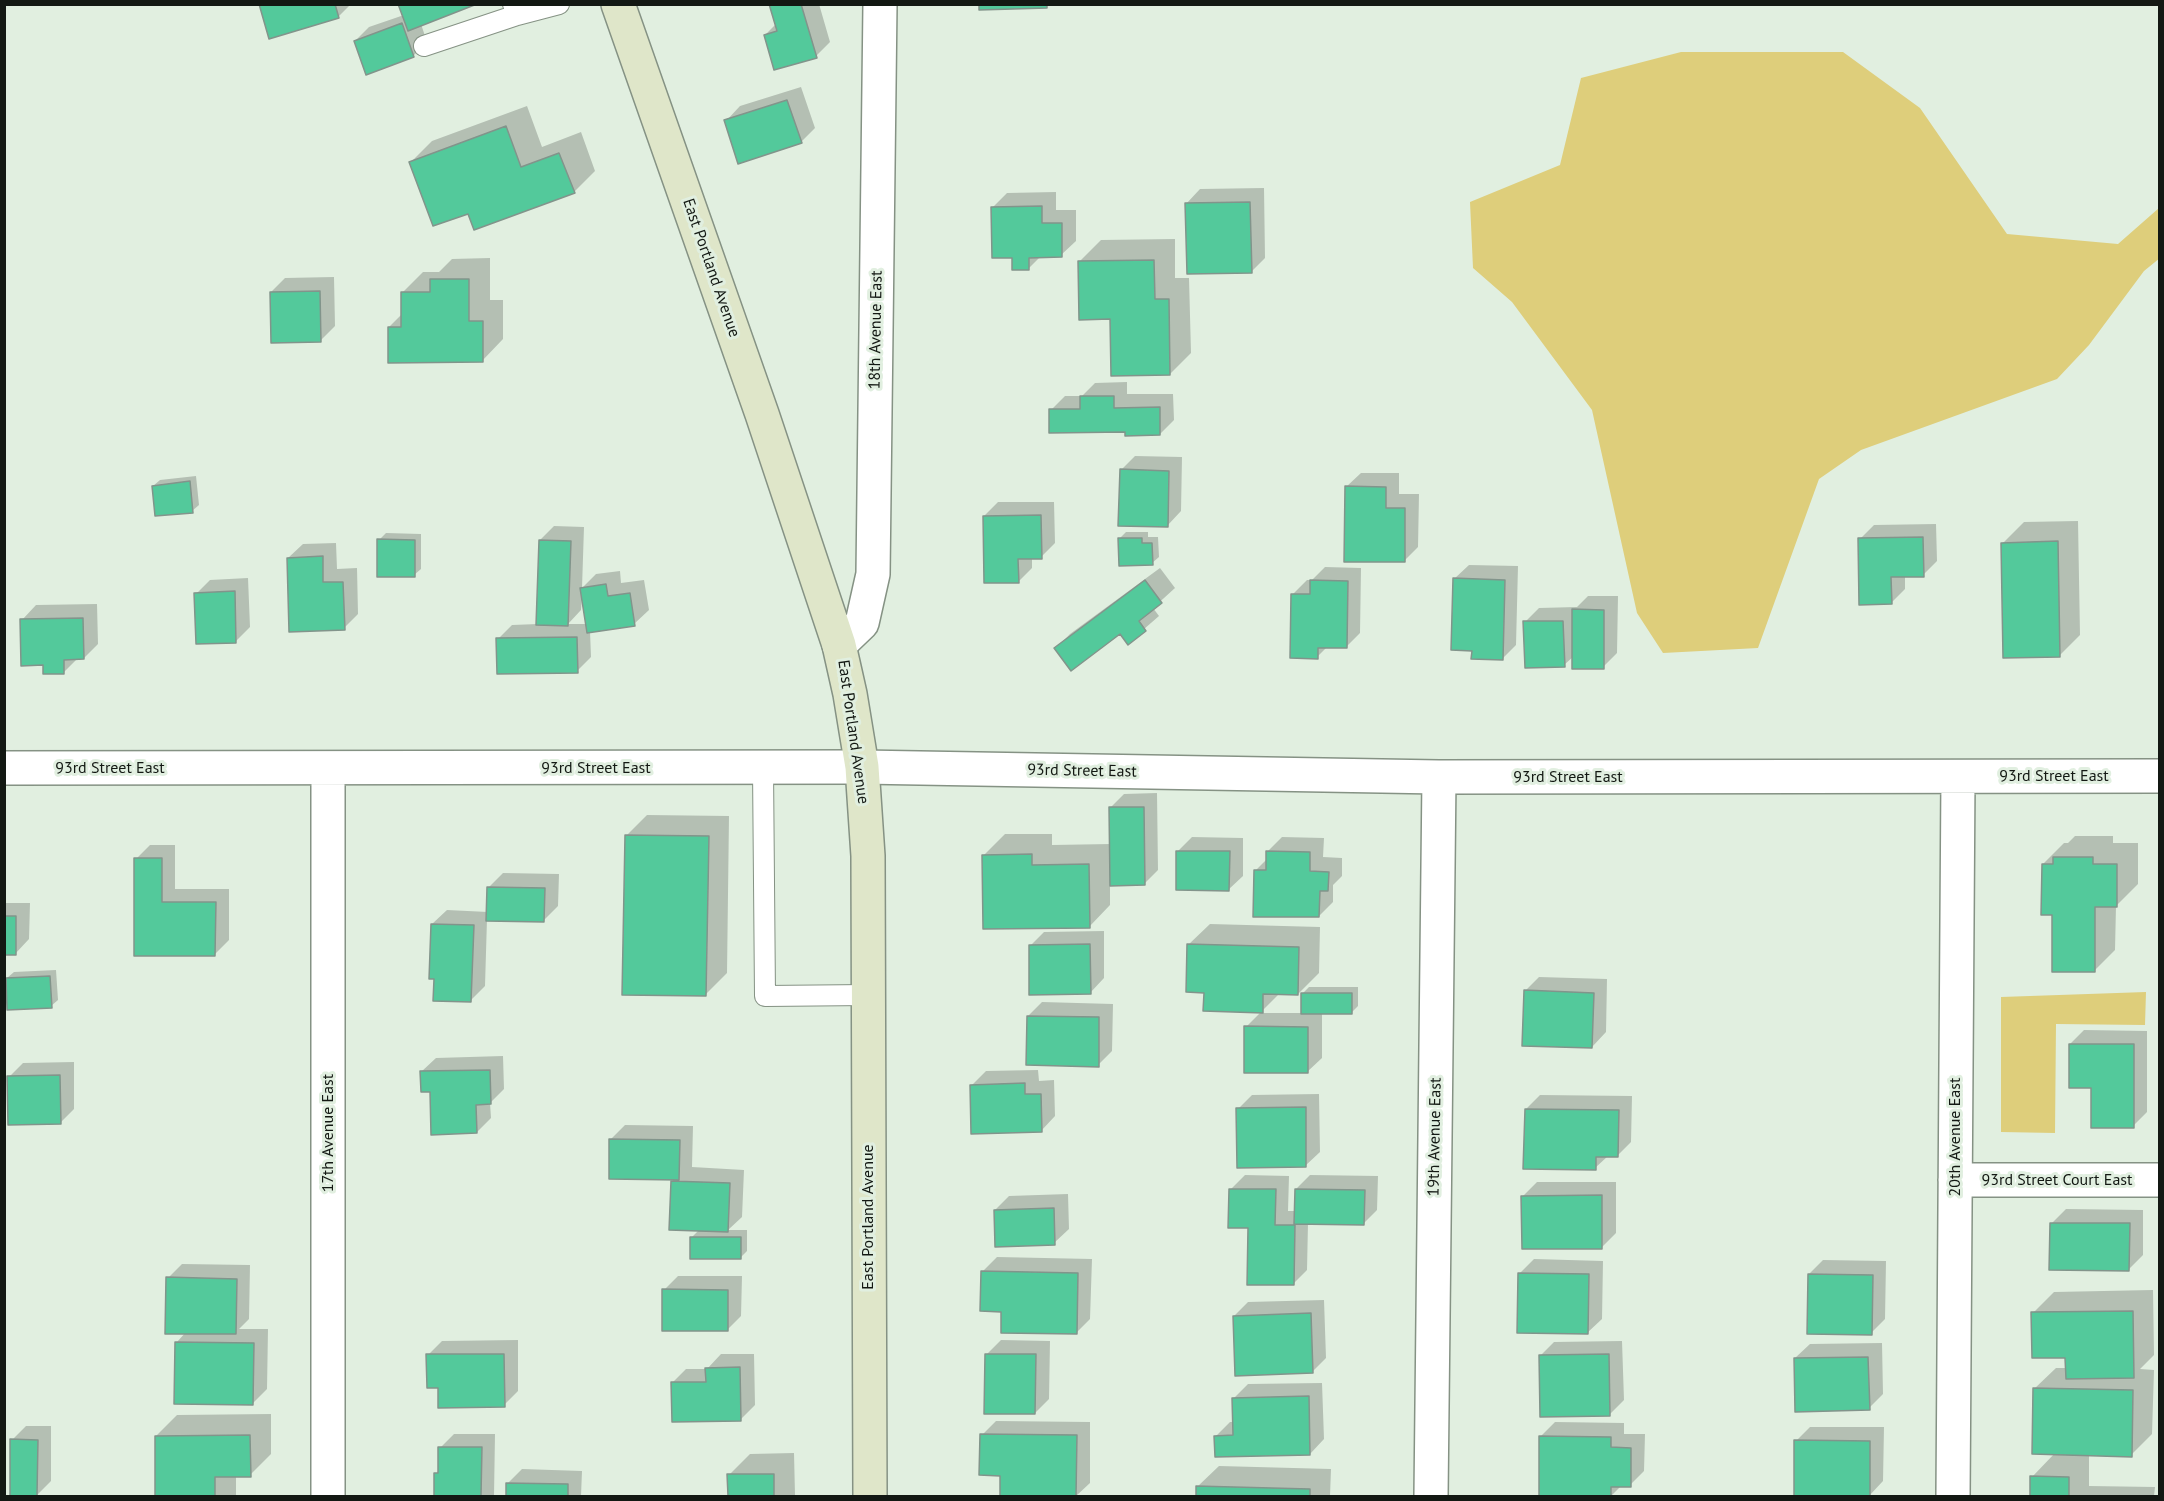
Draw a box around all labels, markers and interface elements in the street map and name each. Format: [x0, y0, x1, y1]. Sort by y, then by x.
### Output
street label: East Portland Avenue [678, 196, 744, 340]
street label: 18th Avenue East [865, 270, 887, 390]
street label: East Portland Avenue [833, 659, 873, 805]
street label: 93rd Street East [55, 758, 165, 778]
street label: 93rd Street East [541, 758, 651, 778]
street label: 93rd Street East [1027, 760, 1137, 782]
street label: 93rd Street East [1999, 766, 2109, 786]
street label: 93rd Street East [1513, 767, 1623, 787]
street label: 17th Avenue East [318, 1074, 338, 1192]
street label: 19th Avenue East [1424, 1077, 1446, 1197]
street label: 20th Avenue East [1945, 1078, 1965, 1196]
street label: East Portland Avenue [858, 1144, 878, 1290]
street label: 93rd Street Court East [1982, 1170, 2132, 1190]

